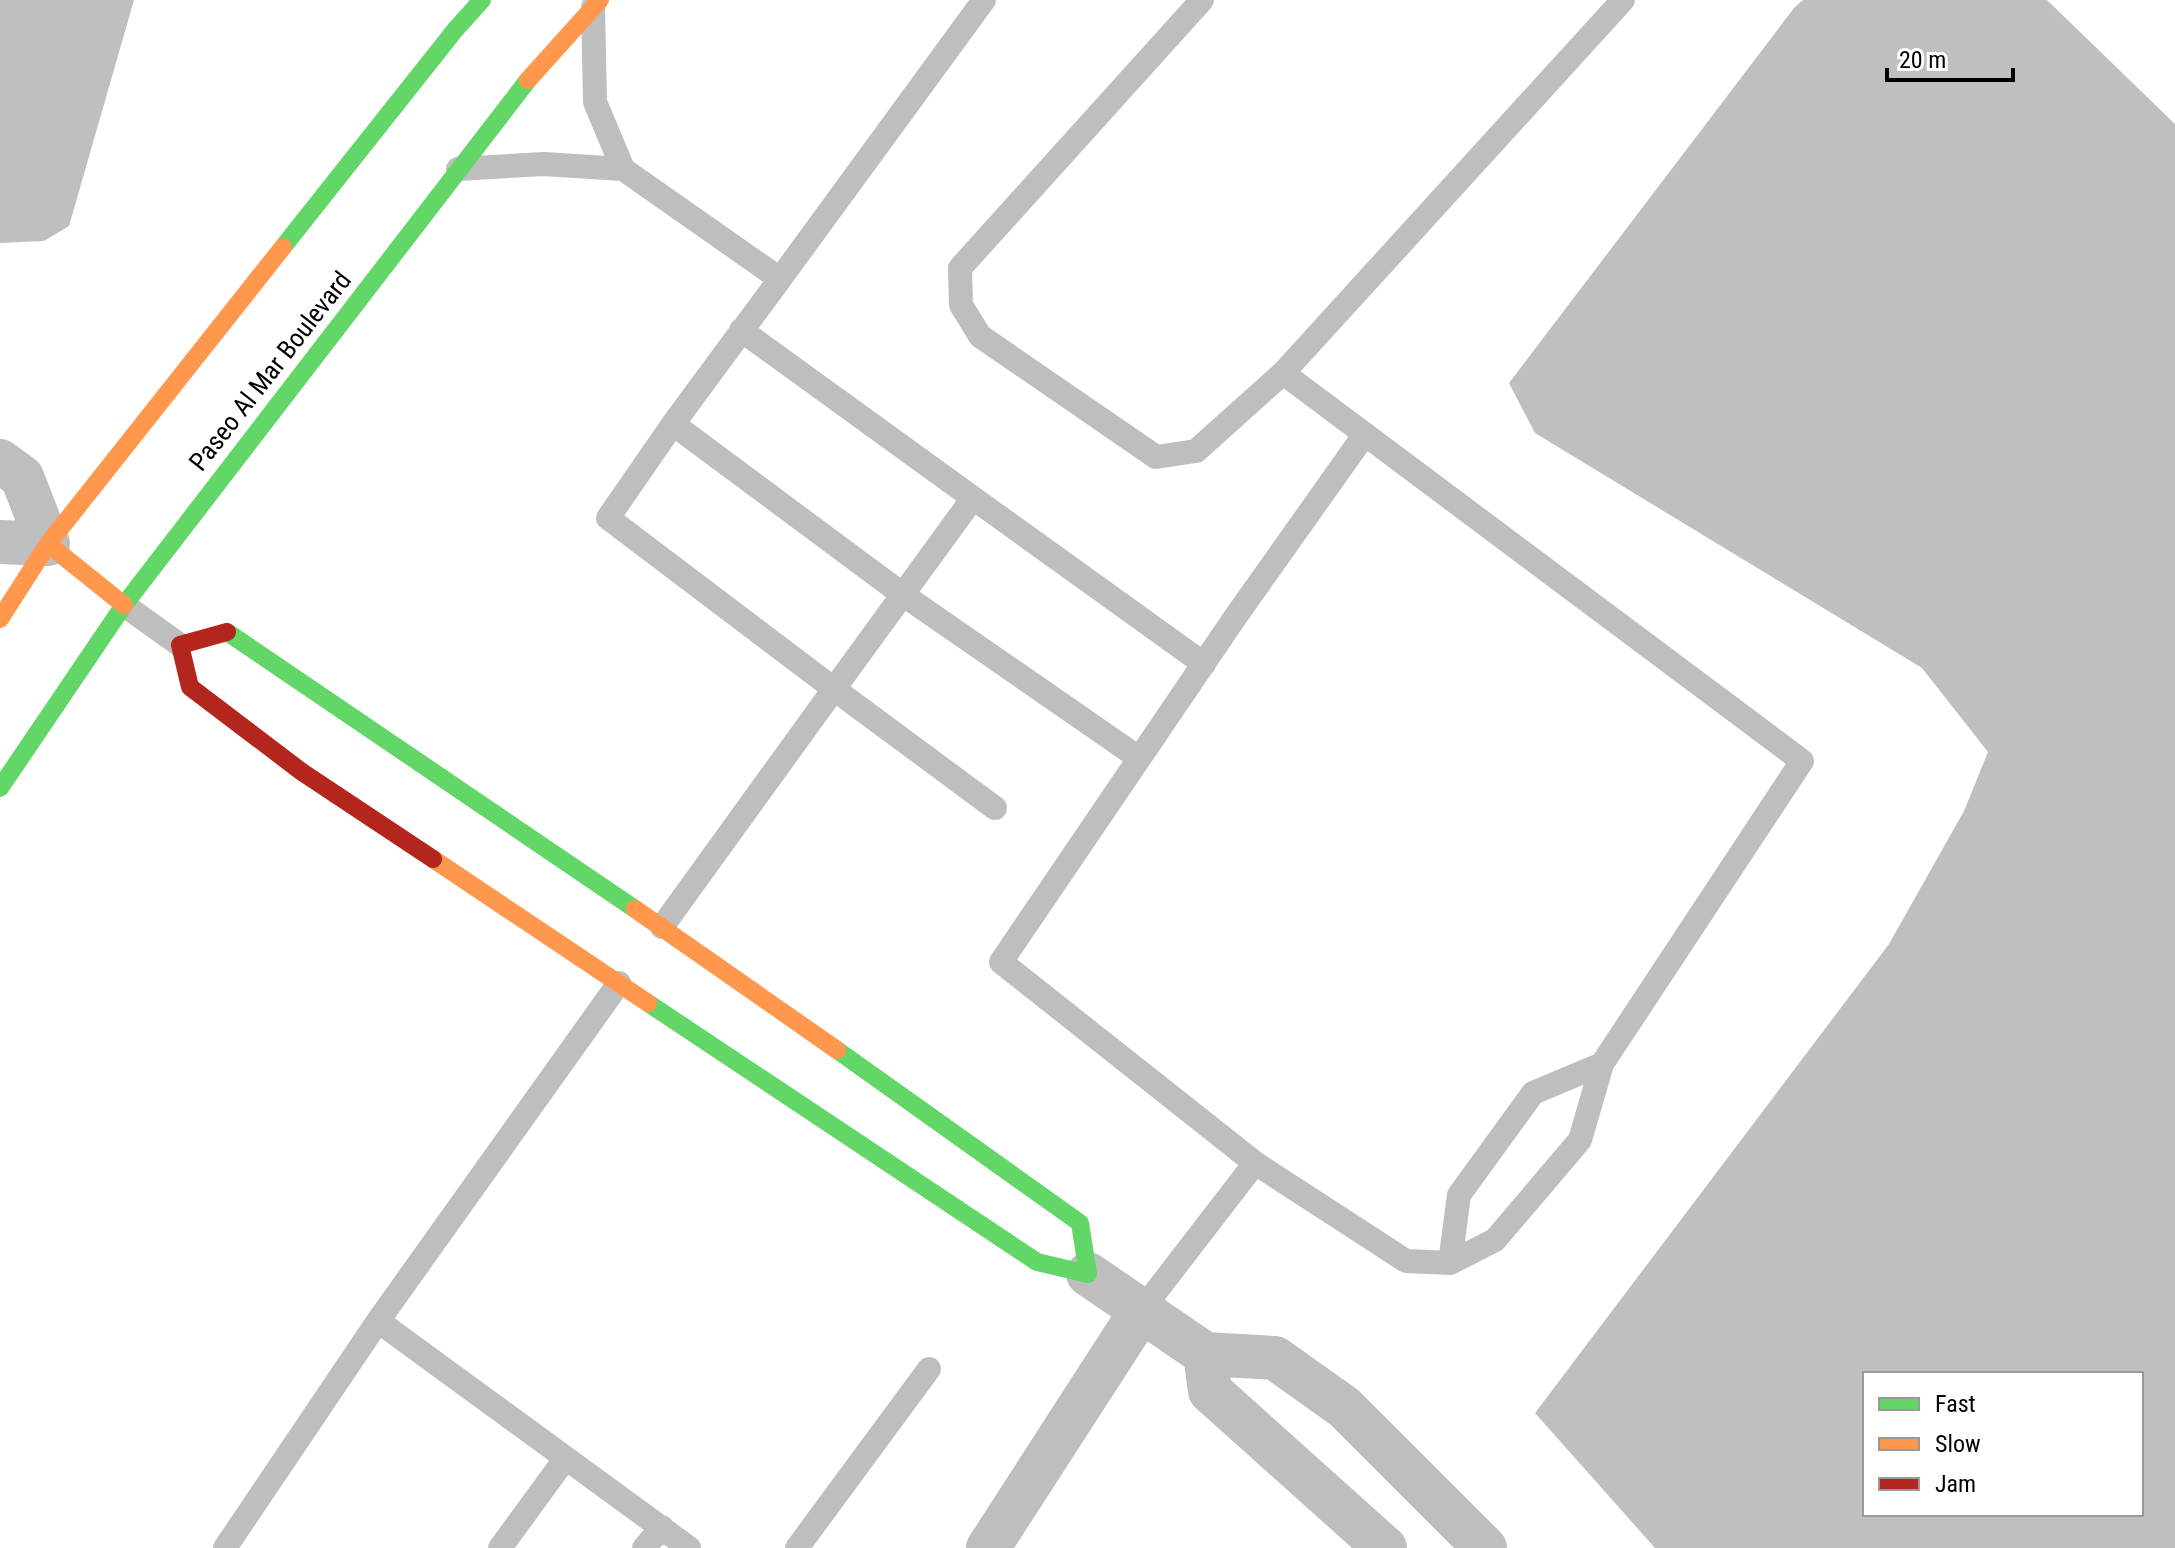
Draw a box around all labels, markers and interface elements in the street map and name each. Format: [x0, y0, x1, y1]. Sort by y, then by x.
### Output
scale bar [1887, 32, 2013, 82]
text: 20 m [1899, 46, 1946, 74]
street label: Paseo Al Mar Boulevard [183, 265, 357, 477]
legend [1863, 1372, 2143, 1516]
text: Fast [1935, 1390, 1976, 1418]
text: Slow [1935, 1430, 1981, 1458]
text: Jam [1935, 1470, 1976, 1498]

